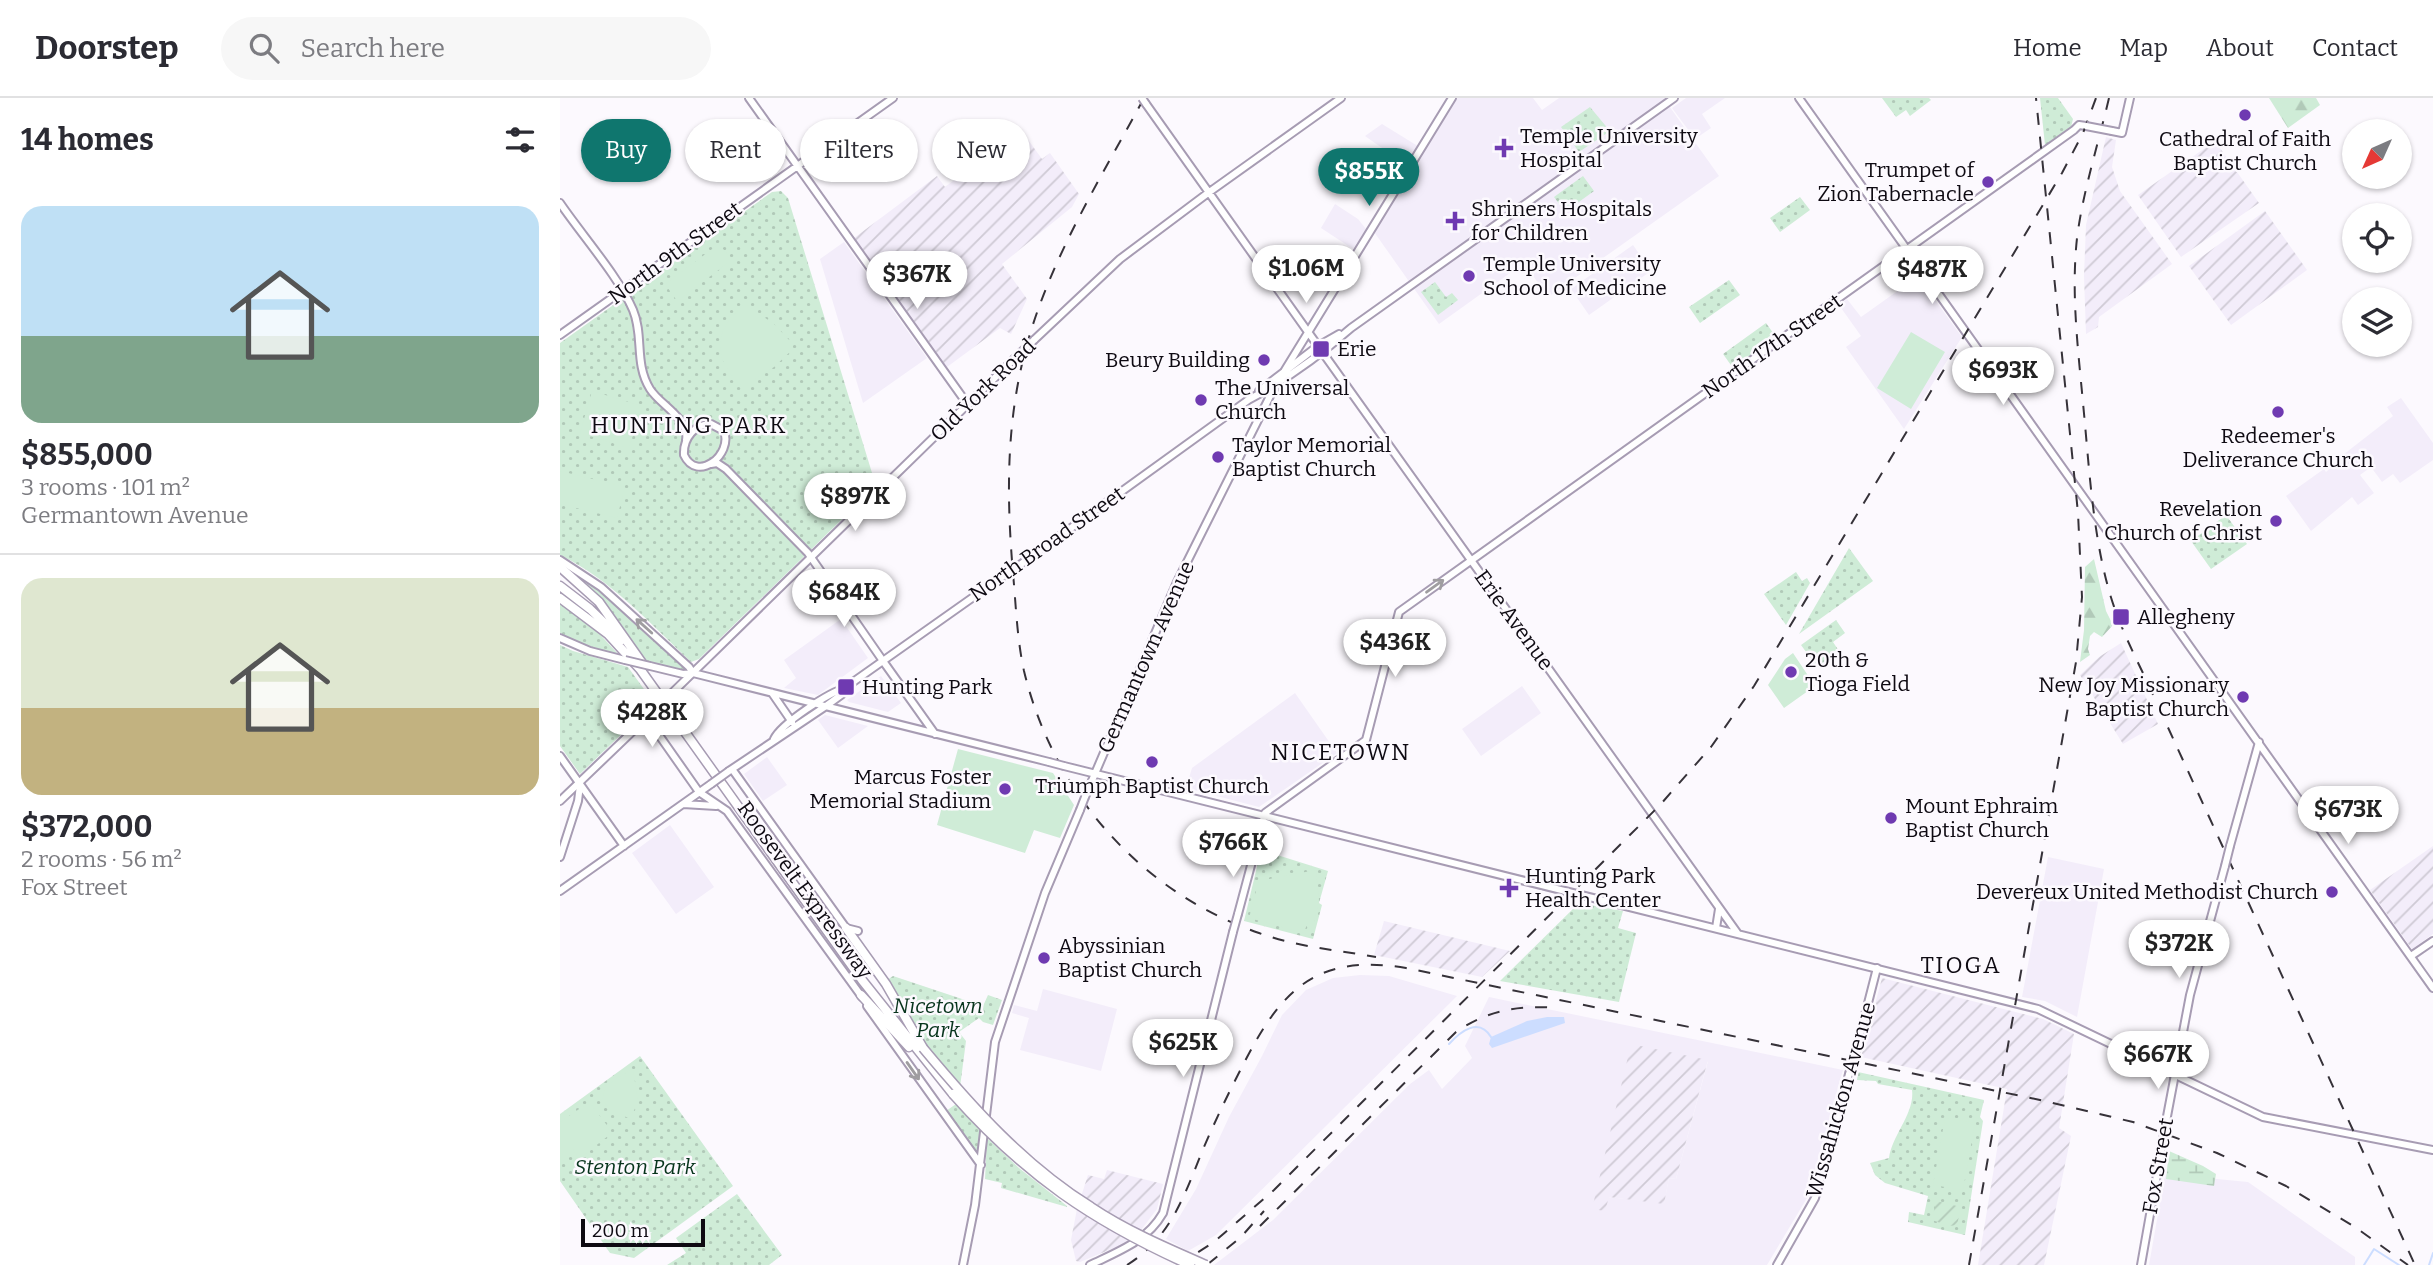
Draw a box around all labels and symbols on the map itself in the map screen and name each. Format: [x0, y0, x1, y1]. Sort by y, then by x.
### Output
marker: Cathedral of Faith Baptist Church [2237, 107, 2253, 123]
north arrow [2342, 119, 2412, 189]
place label: Temple University Hospital [1520, 123, 1699, 173]
place label: Cathedral of Faith Baptist Church [2159, 126, 2331, 176]
marker: Temple University Hospital [1494, 138, 1514, 158]
pin: $855K [1320, 148, 1418, 208]
place label: Trumpet of Zion Tabernacle [1817, 157, 1976, 207]
marker: Trumpet of Zion Tabernacle [1980, 174, 1996, 190]
street label: North 9th Street [603, 196, 747, 310]
place label: Shriners Hospitals for Children [1471, 196, 1652, 246]
marker: Shriners Hospitals for Children [1445, 211, 1465, 231]
pin: $1.06M [1249, 246, 1363, 305]
pin: $487K [1883, 246, 1981, 306]
place label: Temple University School of Medicine [1483, 251, 1667, 301]
pin: $367K [868, 252, 966, 311]
marker: Temple University School of Medicine [1461, 268, 1477, 284]
street label: North 17th Street [1697, 288, 1847, 404]
street label: Old York Road [925, 333, 1041, 447]
place label: Erie [1337, 336, 1377, 362]
marker: Erie [1311, 339, 1331, 359]
place label: Beury Building [1105, 347, 1250, 373]
pin: $693K [1954, 348, 2052, 407]
marker: Beury Building [1256, 352, 1272, 368]
place label: The Universal Church [1215, 375, 1349, 425]
marker: The Universal Church [1193, 392, 1209, 408]
marker: Redeemer's Deliverance Church [2270, 404, 2286, 420]
district label: HUNTING PARK [590, 411, 788, 439]
place label: Redeemer's Deliverance Church [2182, 423, 2374, 473]
place label: Taylor Memorial Baptist Church [1232, 432, 1391, 482]
marker: Taylor Memorial Baptist Church [1210, 449, 1226, 465]
pin: $897K [806, 474, 904, 533]
street label: North Broad Street [964, 480, 1130, 607]
place label: Revelation Church of Christ [2104, 496, 2262, 546]
marker: Revelation Church of Christ [2268, 513, 2284, 529]
street label: Germantown Avenue [1092, 557, 1200, 757]
street label: Erie Avenue [1469, 565, 1559, 675]
pin: $684K [795, 570, 893, 629]
one-way arrow [1425, 579, 1444, 593]
place label: Allegheny [2137, 604, 2236, 630]
marker: Allegheny [2111, 607, 2131, 627]
one-way arrow [636, 617, 653, 634]
pin: $436K [1346, 620, 1444, 679]
place label: 20th & Tioga Field [1805, 647, 1910, 697]
marker: 20th & Tioga Field [1783, 664, 1799, 680]
place label: New Joy Missionary Baptist Church [2038, 672, 2230, 722]
place label: Hunting Park [862, 674, 992, 700]
marker: Hunting Park [836, 677, 856, 697]
marker: New Joy Missionary Baptist Church [2235, 689, 2251, 705]
pin: $428K [603, 690, 701, 749]
district label: NICETOWN [1271, 738, 1411, 766]
marker: Triumph Baptist Church [1144, 754, 1160, 770]
place label: Marcus Foster Memorial Stadium [809, 764, 991, 814]
place label: Triumph Baptist Church [1035, 773, 1269, 799]
marker: Marcus Foster Memorial Stadium [997, 781, 1013, 797]
pin: $673K [2299, 786, 2397, 846]
place label: Mount Ephraim Baptist Church [1905, 793, 2058, 843]
street label: Roosevelt Expressway [732, 796, 879, 985]
marker: Mount Ephraim Baptist Church [1883, 810, 1899, 826]
pin: $766K [1184, 820, 1282, 879]
place label: Hunting Park Health Center [1525, 863, 1661, 913]
marker: Hunting Park Health Center [1499, 878, 1519, 898]
place label: Devereux United Methodist Church [1976, 879, 2318, 905]
marker: Devereux United Methodist Church [2324, 884, 2340, 900]
pin: $372K [2130, 920, 2228, 980]
place label: Abyssinian Baptist Church [1058, 933, 1202, 983]
marker: Abyssinian Baptist Church [1036, 950, 1052, 966]
district label: TIOGA [1920, 951, 2002, 979]
park label: Nicetown Park [893, 993, 983, 1043]
street label: Wissahickon Avenue [1801, 999, 1881, 1201]
pin: $625K [1134, 1020, 1232, 1079]
pin: $667K [2109, 1032, 2207, 1091]
one-way arrow [906, 1062, 921, 1080]
street label: Fox Street [2137, 1115, 2179, 1216]
park label: Stenton Park [574, 1154, 696, 1180]
scale bar [581, 1216, 705, 1248]

